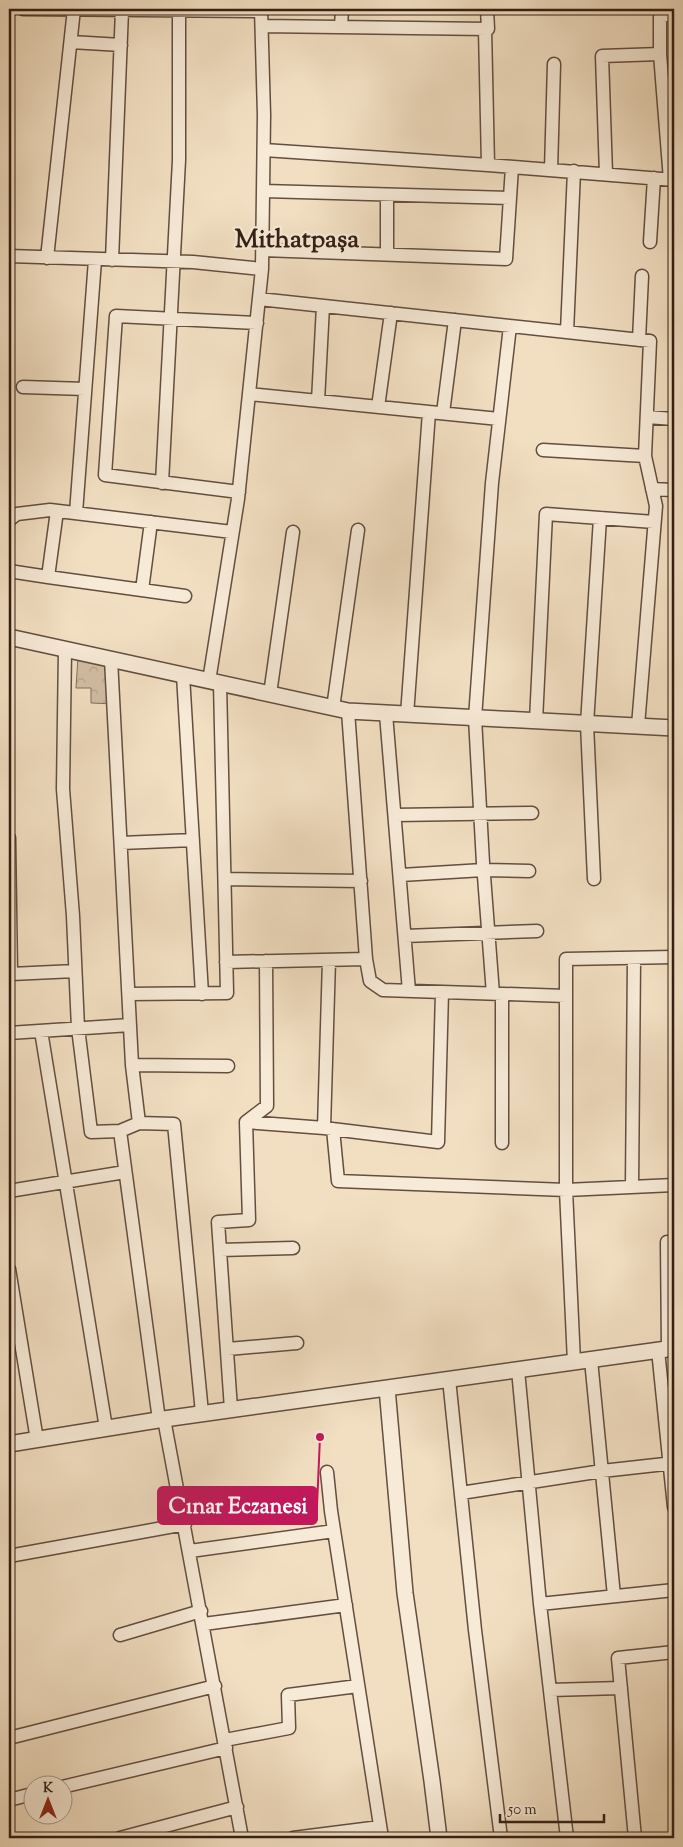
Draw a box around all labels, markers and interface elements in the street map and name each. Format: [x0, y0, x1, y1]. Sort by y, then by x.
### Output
district label: Mithatpaşa [235, 222, 359, 259]
callout: Cınar Eczanesi [158, 1487, 317, 1524]
text: Cınar Eczanesi [168, 1492, 308, 1524]
north arrow [22, 1774, 72, 1824]
text: K [43, 1779, 54, 1799]
scale bar [500, 1792, 604, 1824]
text: 50 m [507, 1800, 537, 1821]

